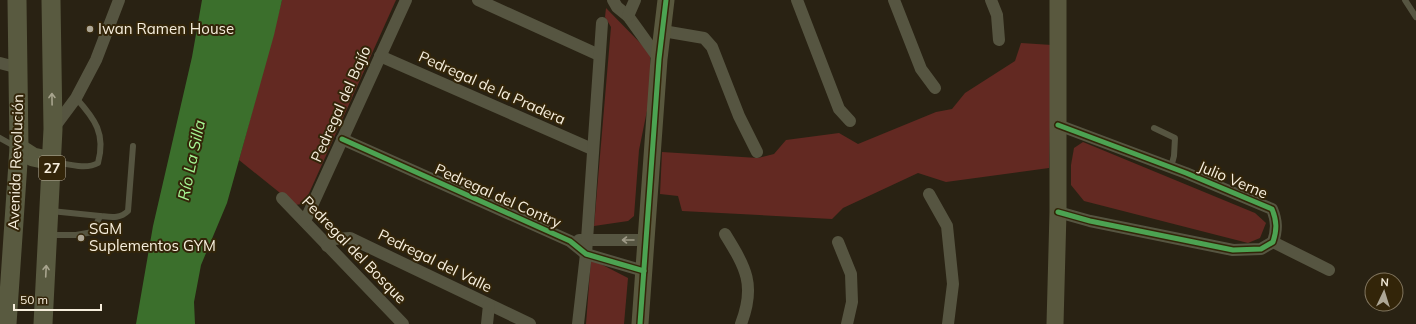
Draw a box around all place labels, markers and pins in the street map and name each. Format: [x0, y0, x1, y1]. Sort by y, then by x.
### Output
place label: Iwan Ramen House [98, 19, 234, 38]
marker: Iwan Ramen House [85, 24, 95, 34]
place label: SGM Suplementos GYM [89, 219, 216, 255]
marker: SGM Suplementos GYM [76, 233, 86, 243]

